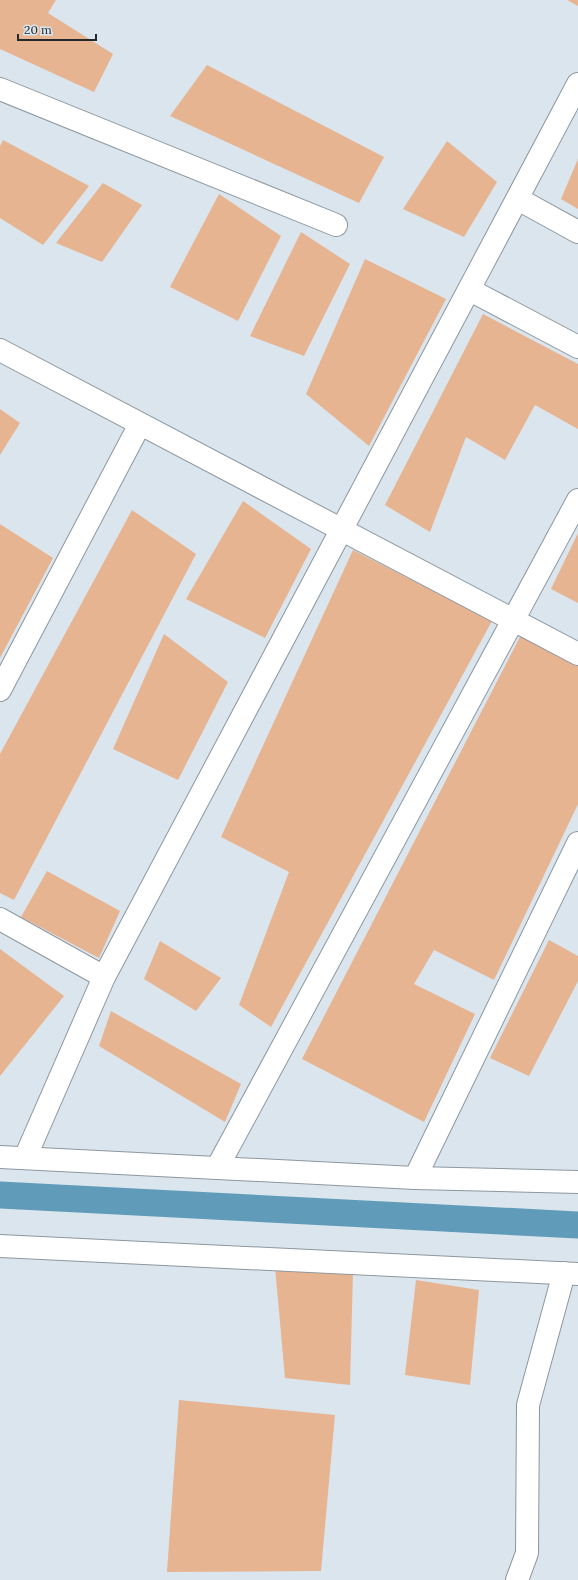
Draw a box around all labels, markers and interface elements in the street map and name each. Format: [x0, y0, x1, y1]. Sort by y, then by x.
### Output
scale bar [18, 16, 96, 42]
text: 20 m [24, 22, 52, 37]

